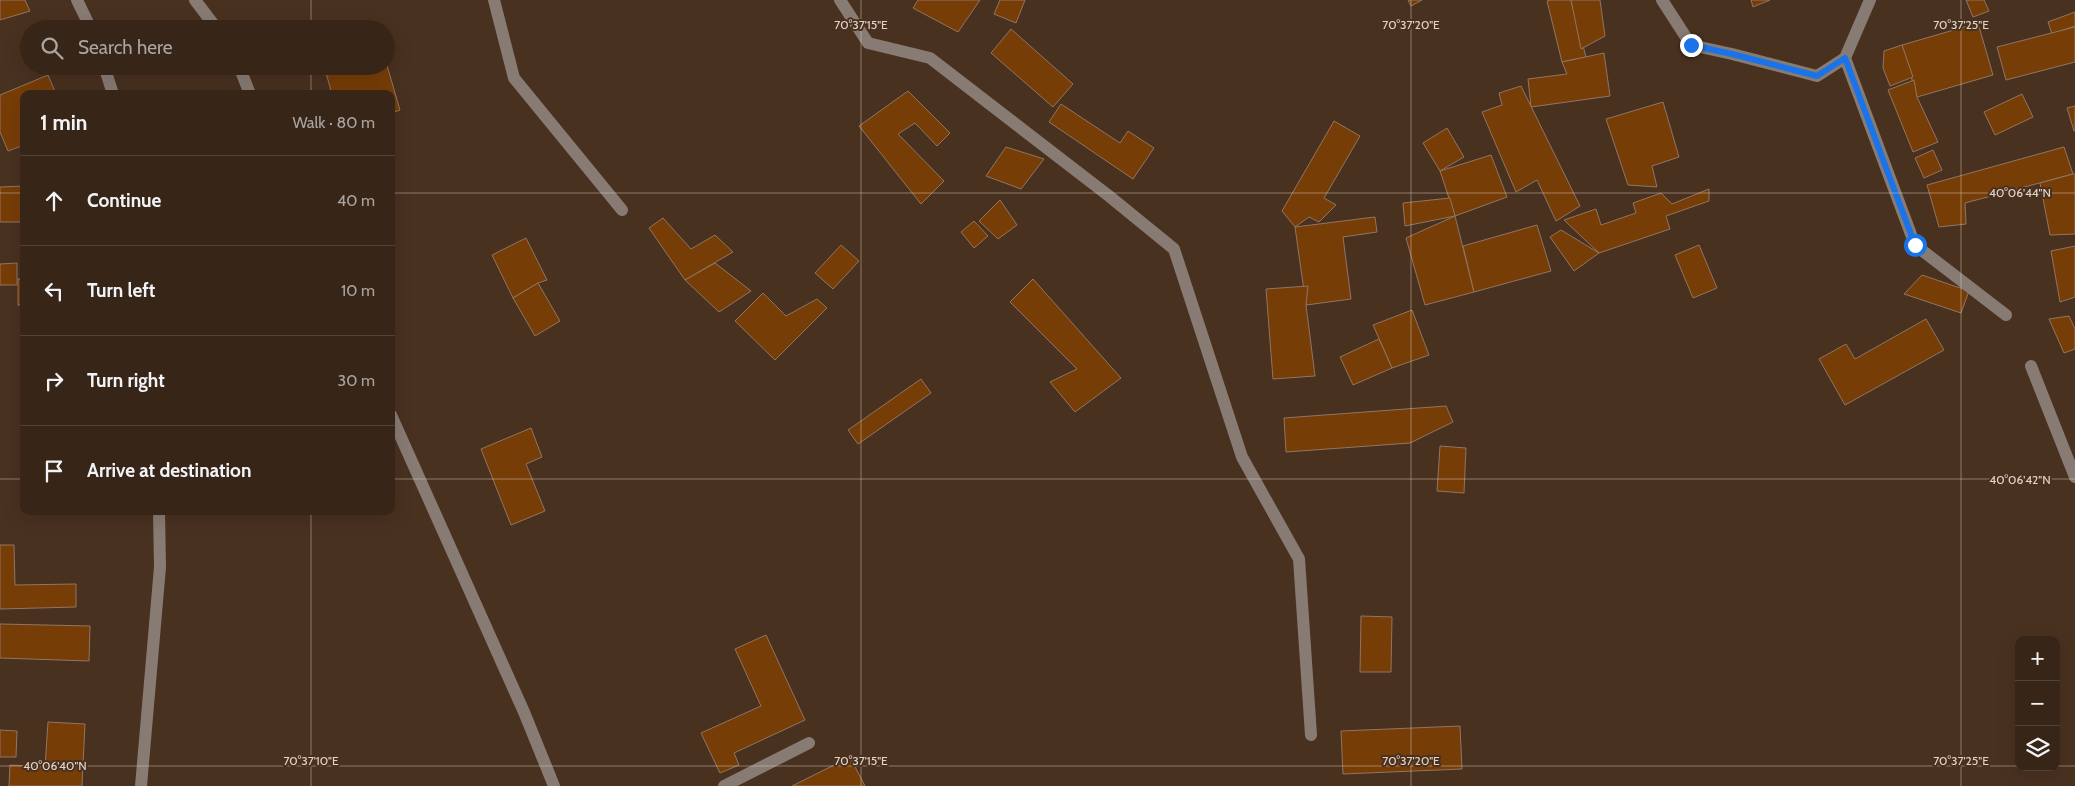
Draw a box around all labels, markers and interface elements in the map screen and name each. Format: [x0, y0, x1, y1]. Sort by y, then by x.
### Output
text: 70°37'15"E [834, 17, 888, 32]
text: 70°37'20"E [1382, 17, 1440, 32]
text: 70°37'25"E [1933, 17, 1989, 32]
search box [20, 20, 395, 75]
icon: search [38, 34, 66, 62]
route end [1680, 34, 1703, 57]
text: Search here [78, 36, 172, 59]
text: 1 min [40, 110, 87, 135]
text: Walk · 80 m [292, 113, 375, 132]
text: 40°06'44"N [1989, 185, 2051, 200]
icon: ahead [40, 187, 68, 215]
text: Continue [87, 189, 161, 212]
text: 40 m [337, 191, 375, 210]
route start [1904, 234, 1927, 257]
icon: left [40, 277, 68, 305]
text: Turn left [87, 279, 155, 302]
text: 10 m [341, 281, 375, 300]
icon: right [40, 367, 68, 395]
text: Turn right [87, 369, 165, 392]
text: 30 m [338, 371, 375, 390]
icon: arrive [40, 457, 68, 485]
text: Arrive at destination [87, 459, 251, 482]
text: 40°06'42"N [1989, 472, 2051, 487]
map controls [2015, 636, 2060, 771]
button: + [2015, 636, 2060, 681]
button: − [2015, 681, 2060, 726]
button: layers [2015, 726, 2060, 771]
text: 70°37'10"E [283, 753, 339, 768]
text: 70°37'15"E [834, 753, 888, 768]
text: 70°37'20"E [1382, 753, 1440, 768]
text: 70°37'25"E [1933, 753, 1989, 768]
text: 40°06'40"N [23, 758, 87, 773]

